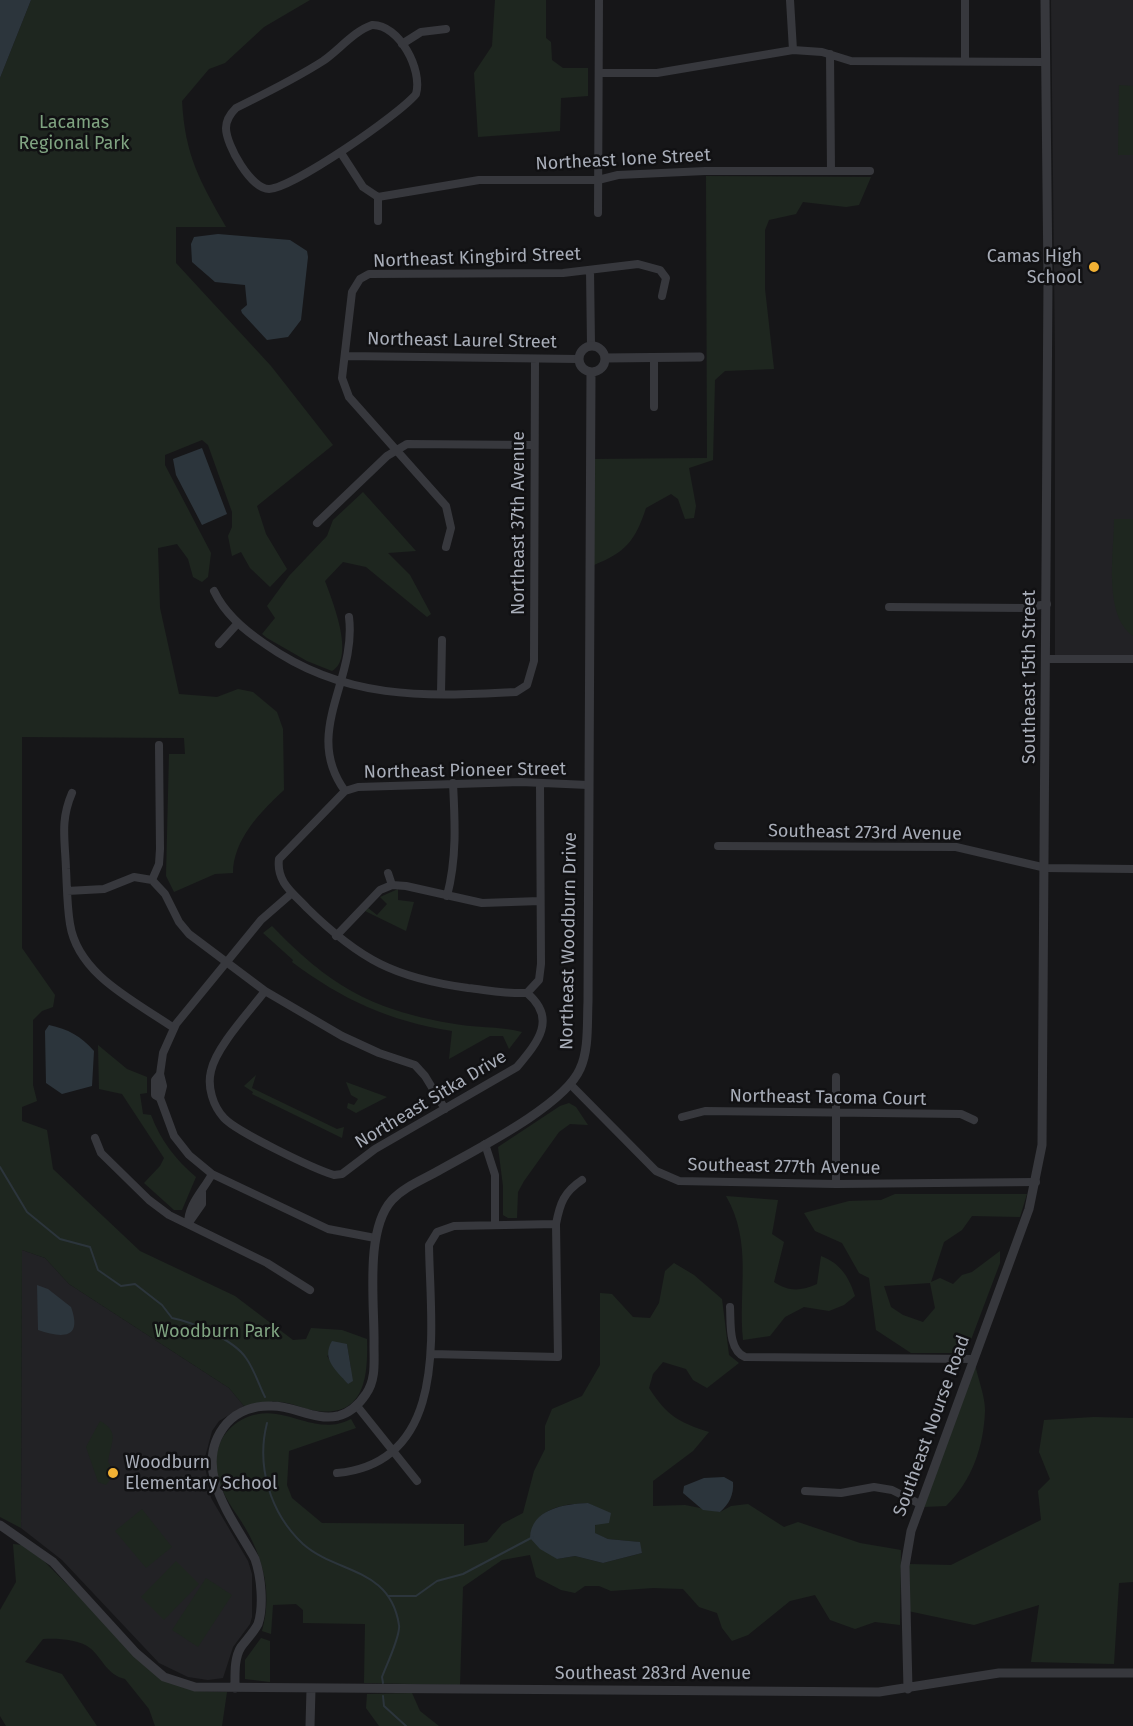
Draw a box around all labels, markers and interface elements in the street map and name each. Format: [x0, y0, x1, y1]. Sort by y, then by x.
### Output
park label: Lacamas Regional Park [18, 112, 130, 154]
street label: Northeast Ione Street [535, 145, 711, 175]
street label: Northeast Kingbird Street [373, 244, 581, 272]
place label: Camas High School [987, 246, 1082, 288]
marker: Camas High School [1087, 260, 1101, 274]
street label: Northeast Laurel Street [367, 329, 557, 353]
street label: Northeast 37th Avenue [508, 431, 530, 615]
street label: Southeast 15th Street [1019, 590, 1041, 764]
street label: Northeast Pioneer Street [364, 758, 566, 784]
street label: Southeast 273rd Avenue [768, 821, 962, 845]
street label: Northeast Woodburn Drive [556, 832, 582, 1050]
street label: Northeast Sitka Drive [351, 1046, 511, 1154]
street label: Northeast Tacoma Court [729, 1085, 927, 1111]
street label: Southeast 277th Avenue [687, 1155, 881, 1179]
park label: Woodburn Park [154, 1321, 280, 1343]
street label: Southeast Nourse Road [889, 1332, 975, 1520]
place label: Woodburn Elementary School [125, 1452, 277, 1494]
marker: Woodburn Elementary School [106, 1466, 120, 1480]
street label: Southeast 283rd Avenue [555, 1663, 751, 1685]

